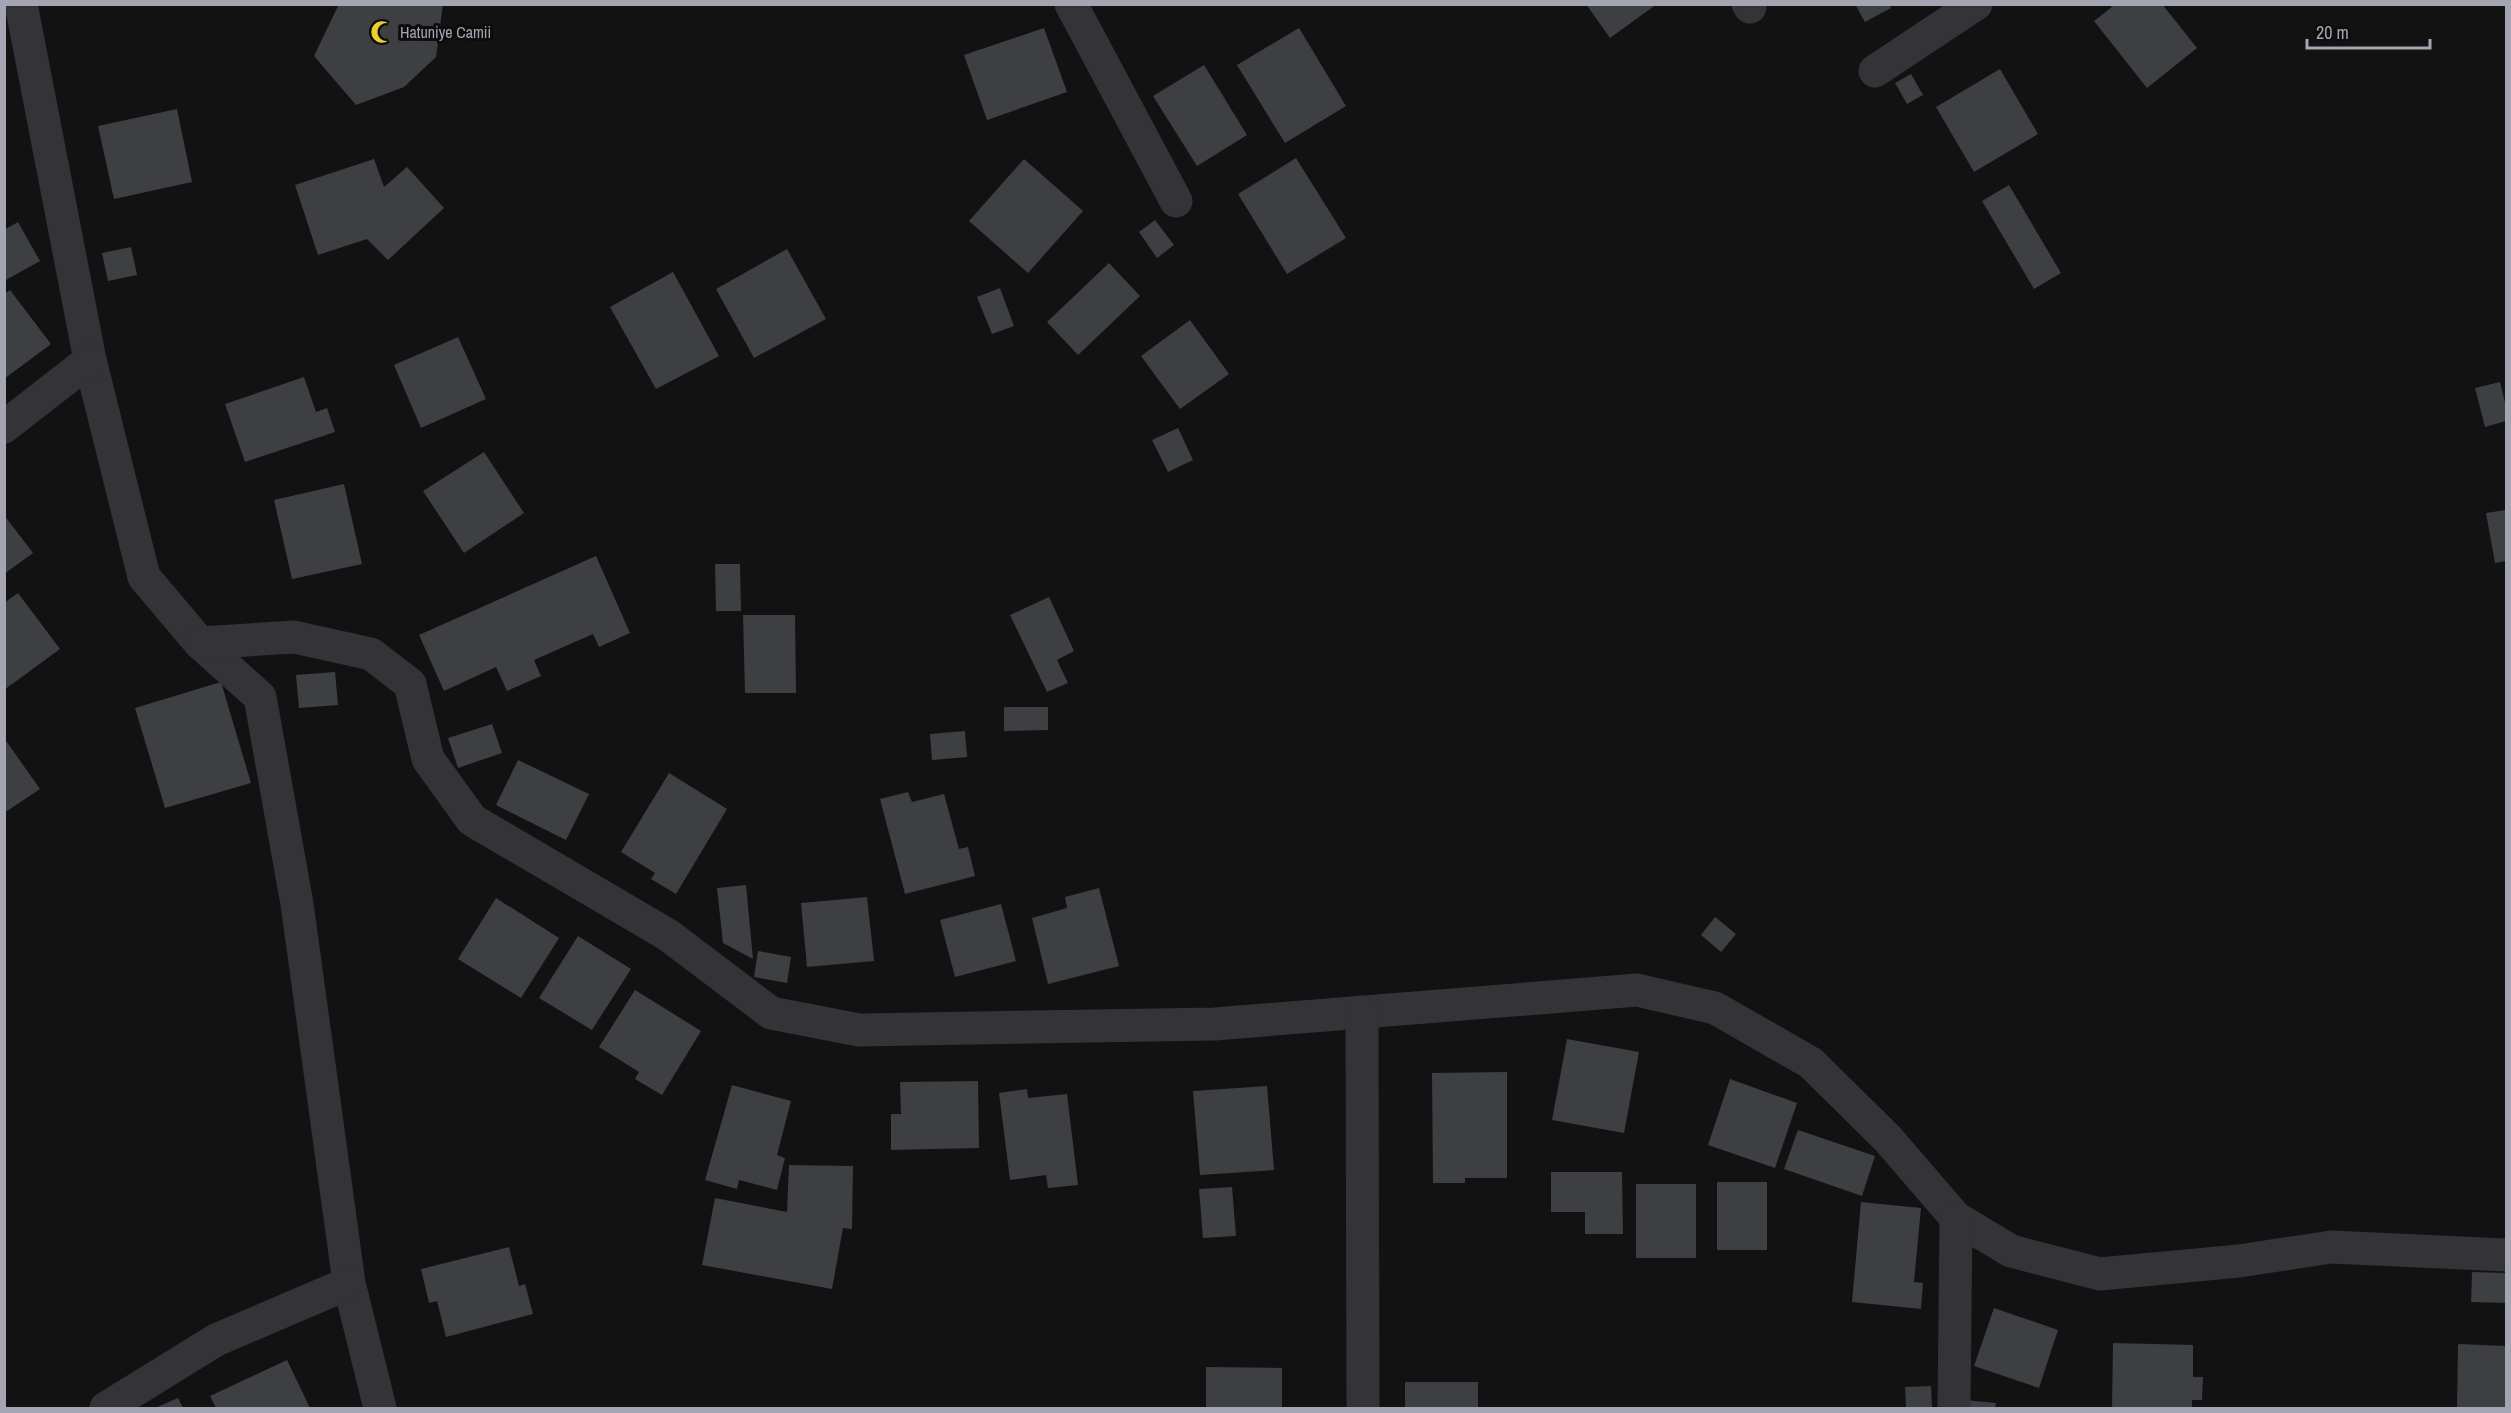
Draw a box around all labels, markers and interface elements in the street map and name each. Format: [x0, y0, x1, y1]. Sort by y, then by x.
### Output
scale bar [2307, 12, 2430, 50]
mosque icon: Hatuniye Camii [369, 19, 395, 45]
text: 20 m [2316, 20, 2349, 45]
place label: Hatuniye Camii [400, 21, 491, 43]

